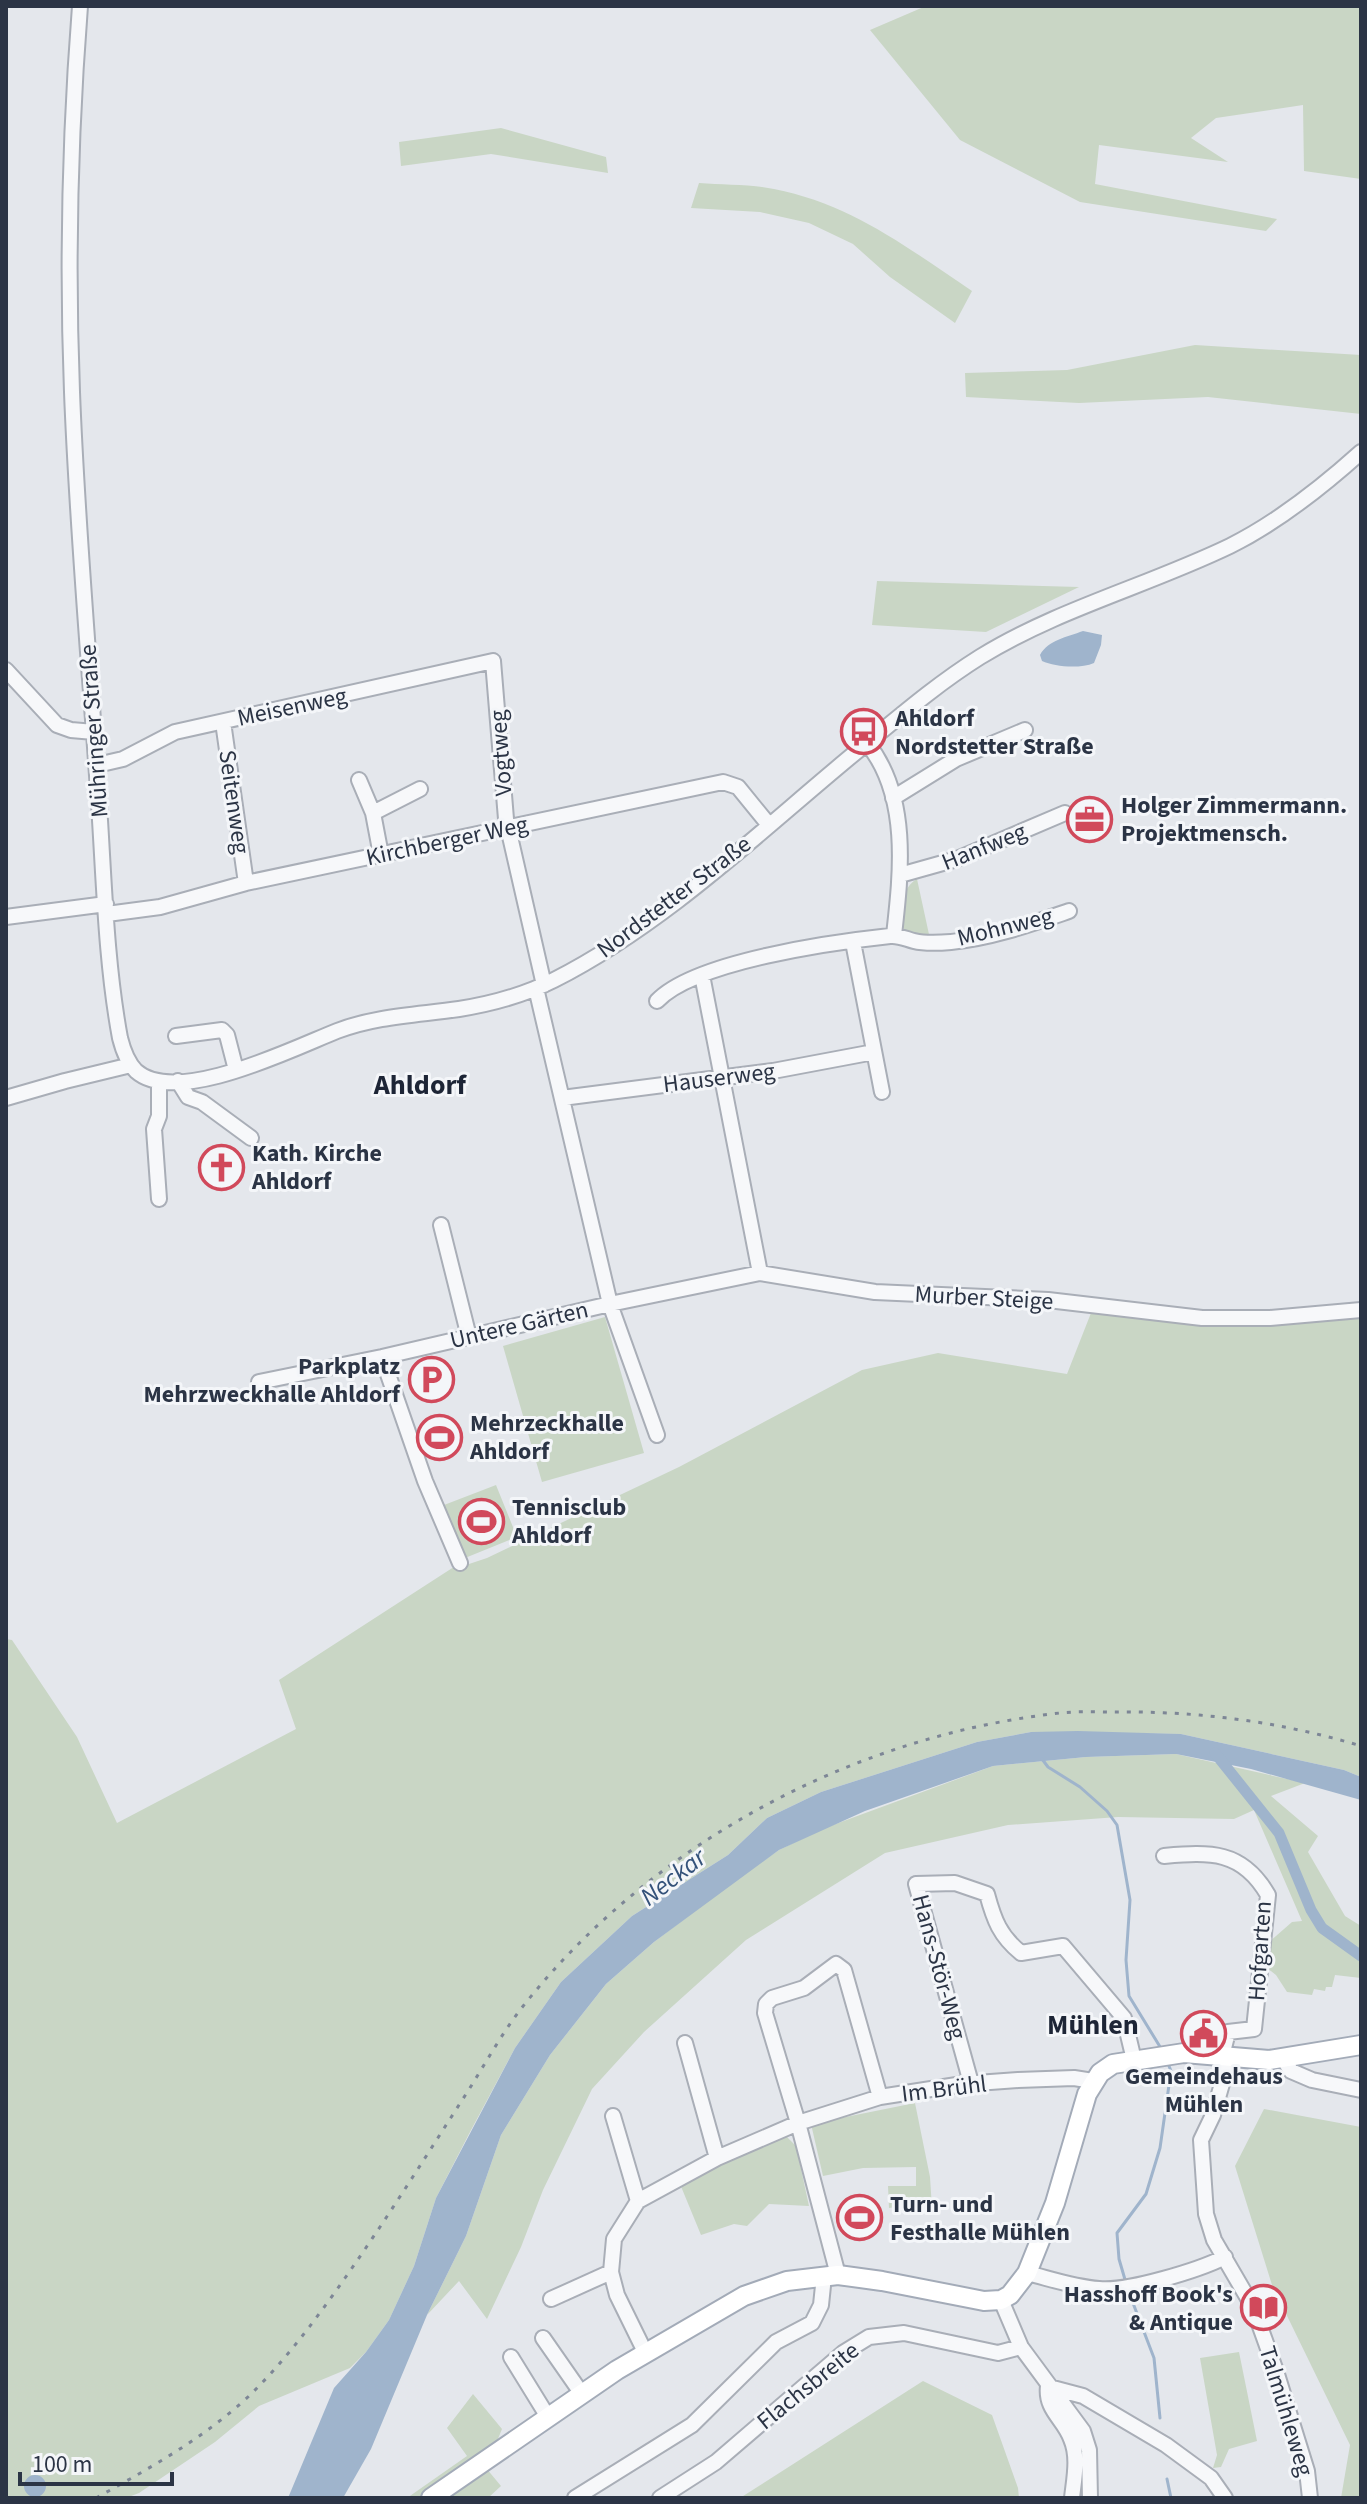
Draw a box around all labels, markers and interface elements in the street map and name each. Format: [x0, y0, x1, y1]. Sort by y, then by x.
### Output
street label: Mühringer Straße [70, 643, 118, 819]
street label: Meisenweg [234, 678, 350, 736]
place label: Ahldorf Nordstetter Straße [894, 701, 1094, 764]
bus stop icon: Ahldorf Nordstetter Straße [840, 708, 888, 756]
street label: Vogtweg [481, 709, 521, 797]
street label: Seitenweg [209, 748, 259, 856]
place label: Holger Zimmermann. Projektmensch. [1121, 788, 1347, 851]
office icon: Holger Zimmermann. Projektmensch. [1066, 795, 1114, 843]
street label: Kirchberger Weg [363, 807, 531, 875]
street label: Hanfweg [936, 814, 1032, 880]
street label: Nordstetter Straße [589, 827, 759, 967]
street label: Mohnweg [953, 898, 1057, 956]
street label: Hauserweg [661, 1054, 777, 1102]
district label: Ahldorf [373, 1065, 468, 1105]
place label: Kath. Kirche Ahldorf [251, 1136, 382, 1199]
church icon: Kath. Kirche Ahldorf [197, 1143, 245, 1191]
street label: Murber Steige [914, 1277, 1054, 1319]
street label: Untere Gärten [446, 1292, 592, 1358]
place label: Parkplatz Mehrzweckhalle Ahldorf [144, 1349, 401, 1412]
parking icon: Parkplatz Mehrzweckhalle Ahldorf [407, 1356, 455, 1404]
place label: Mehrzeckhalle Ahldorf [469, 1406, 624, 1469]
sports icon: Mehrzeckhalle Ahldorf [415, 1413, 463, 1461]
place label: Tennisclub Ahldorf [511, 1490, 626, 1553]
sports icon: Tennisclub Ahldorf [457, 1497, 505, 1545]
water label: Neckar [632, 1839, 715, 1915]
street label: Hans-Stör-Weg [903, 1891, 975, 2043]
street label: Hofgarten [1239, 1900, 1281, 2002]
district label: Mühlen [1047, 2005, 1139, 2045]
public building icon: Gemeindehaus Mühlen [1180, 2010, 1228, 2058]
place label: Gemeindehaus Mühlen [1125, 2059, 1283, 2122]
street label: Im Brühl [899, 2066, 989, 2112]
place label: Turn- und Festhalle Mühlen [890, 2187, 1070, 2250]
sports icon: Turn- und Festhalle Mühlen [835, 2194, 883, 2242]
place label: Hasshoff Book's & Antique [1064, 2277, 1233, 2340]
library icon: Hasshoff Book's & Antique [1240, 2284, 1288, 2332]
street label: Flachsbreite [749, 2334, 867, 2438]
street label: Talmühleweg [1250, 2342, 1322, 2480]
scale bar [20, 2436, 172, 2486]
text: 100 m [32, 2447, 92, 2482]

